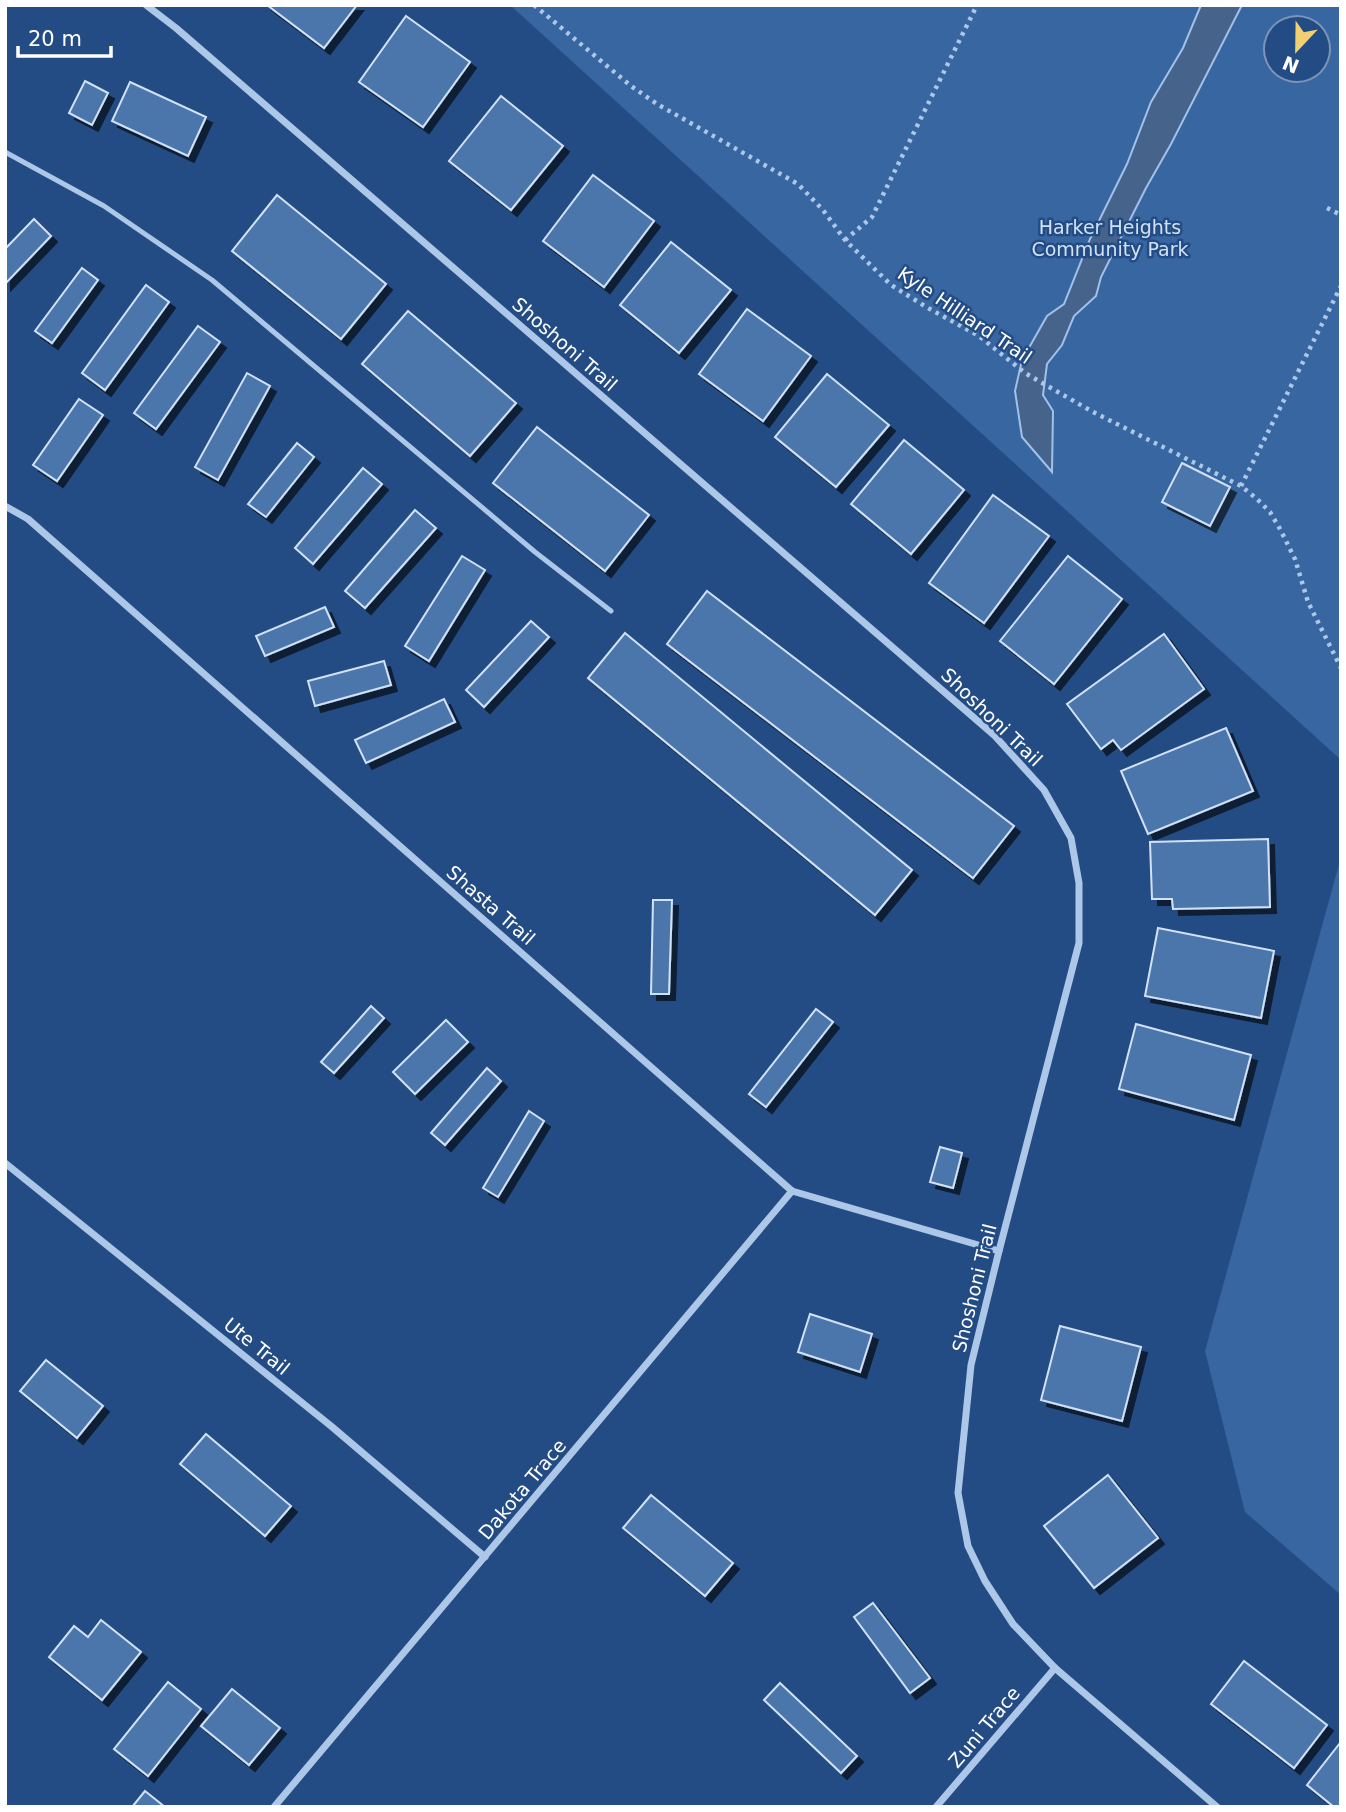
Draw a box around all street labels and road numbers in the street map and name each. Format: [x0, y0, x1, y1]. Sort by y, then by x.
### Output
street label: Kyle Hilliard Trail [894, 262, 1036, 368]
street label: Shoshoni Trail [508, 293, 622, 395]
street label: Shoshoni Trail [937, 663, 1047, 771]
street label: Shasta Trail [442, 861, 540, 949]
street label: Shoshoni Trail [947, 1222, 1001, 1354]
street label: Ute Trail [220, 1313, 294, 1379]
street label: Dakota Trace [474, 1435, 570, 1543]
street label: Zuni Trace [944, 1682, 1024, 1772]

